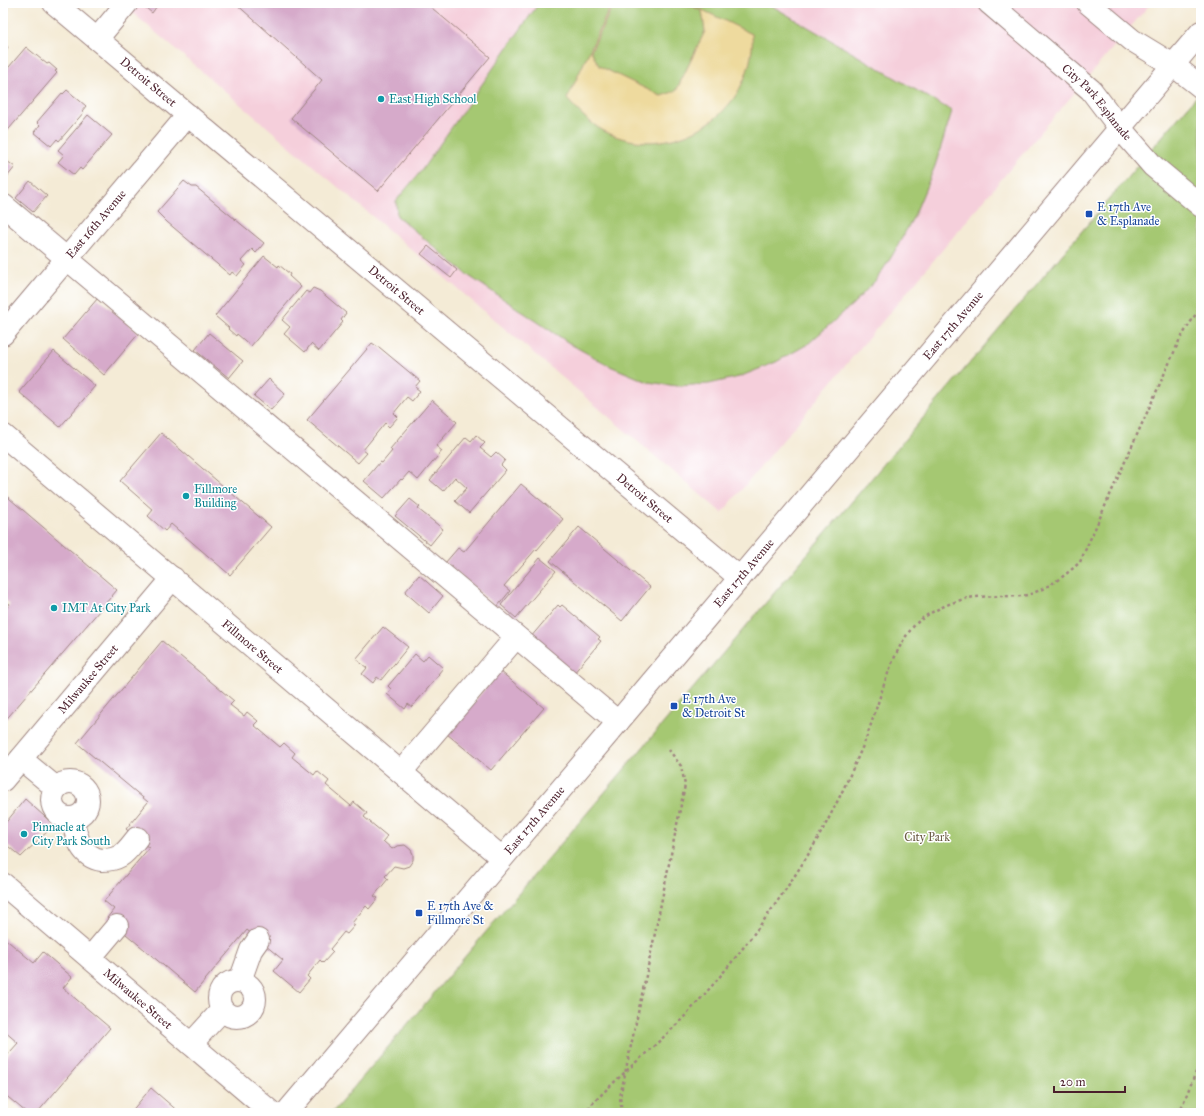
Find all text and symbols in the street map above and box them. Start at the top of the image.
street label: Detroit Street [117,54,180,110]
street label: City Park Esplanade [1059,61,1135,143]
place label: East High School [389,92,477,107]
marker: East High School [376,94,386,104]
street label: East 16th Avenue [63,187,129,261]
place label: E 17th Ave & Esplanade [1097,200,1160,228]
marker: E 17th Ave & Esplanade [1084,209,1094,219]
street label: Detroit Street [366,263,428,318]
street label: East 17th Avenue [920,288,986,363]
street label: Detroit Street [614,471,676,526]
place label: Fillmore Building [194,482,237,511]
marker: Fillmore Building [181,491,191,501]
street label: East 17th Avenue [711,536,777,610]
place label: IMT At City Park [62,601,151,615]
marker: IMT At City Park [49,603,59,613]
street label: Fillmore Street [219,617,286,677]
street label: Milwaukee Street [55,641,122,716]
place label: E 17th Ave & Detroit St [682,692,746,720]
marker: E 17th Ave & Detroit St [669,701,679,711]
street label: East 17th Avenue [501,783,568,857]
place label: Pinnacle at City Park South [32,820,111,848]
marker: Pinnacle at City Park South [19,829,29,839]
park label: City Park [904,830,950,844]
place label: E 17th Ave & Fillmore St [427,899,494,927]
marker: E 17th Ave & Fillmore St [414,908,424,918]
street label: Milwaukee Street [100,966,176,1032]
scale bar [1054,1068,1125,1094]
text: 20 m [1060,1075,1086,1089]

